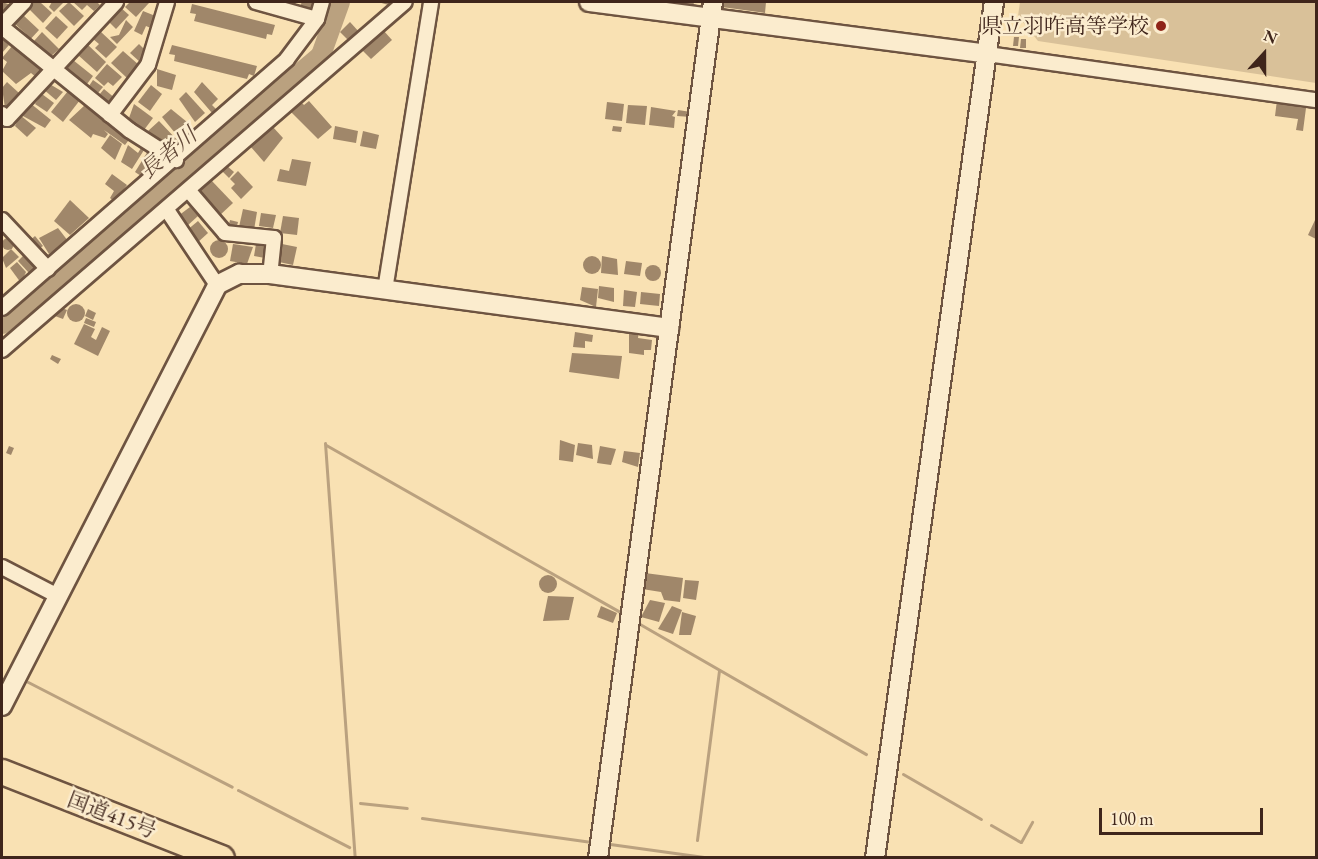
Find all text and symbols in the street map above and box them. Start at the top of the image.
place label: 県立羽咋高等学校 [981,13,1149,39]
marker: 県立羽咋高等学校 [1154,19,1168,33]
north arrow [1234,24,1294,84]
text: N [1261,25,1280,49]
water label: 長者川 [134,122,202,184]
street label: 国道415号 [64,787,160,843]
scale bar [1102,796,1266,834]
text: 100 m [1110,807,1154,830]

